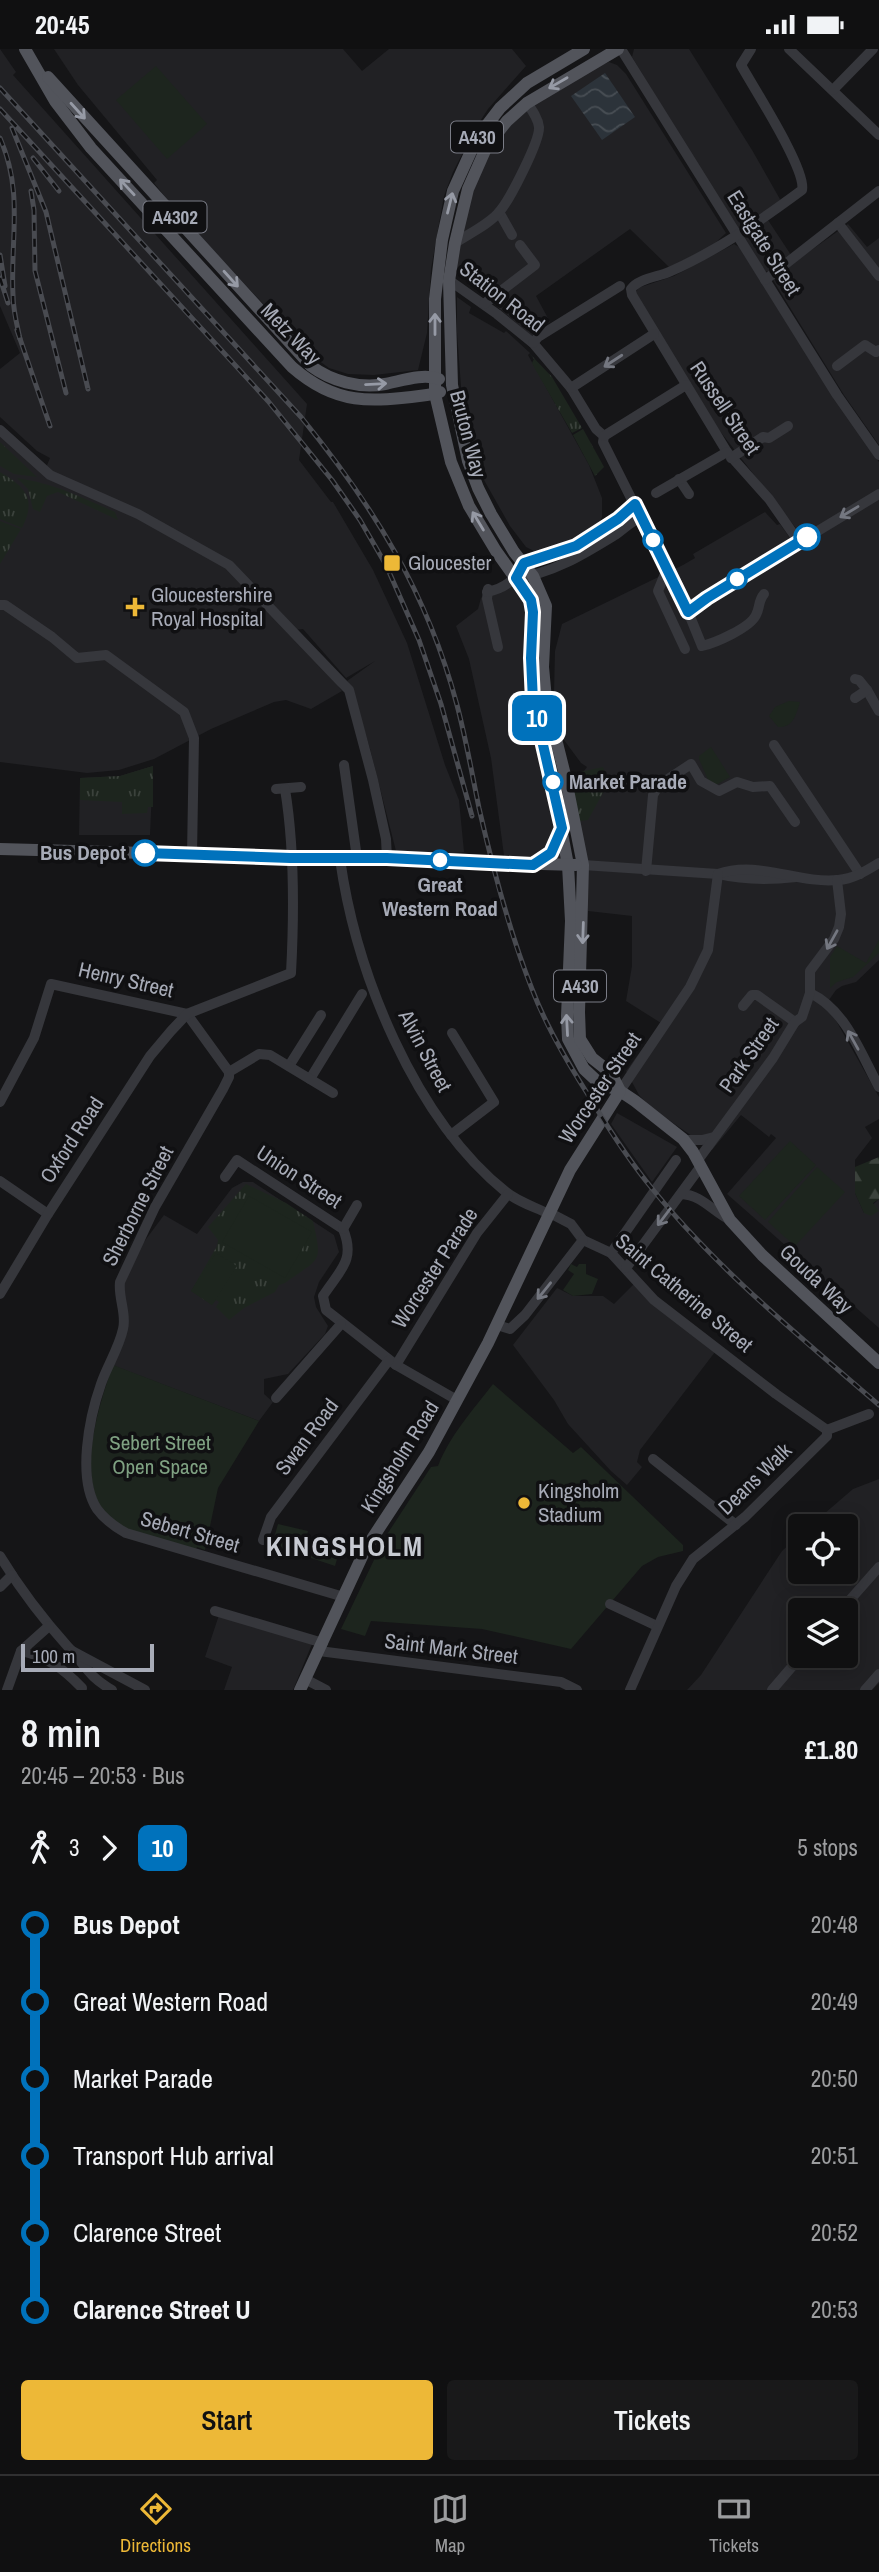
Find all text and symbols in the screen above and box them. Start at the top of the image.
text: 20:45 [35,7,90,42]
one-way arrow [549,76,569,90]
one-way arrow [70,102,87,119]
road number: A430 [451,121,503,153]
one-way arrow [119,179,136,196]
street label: Eastgate Street [721,185,808,301]
one-way arrow [444,192,457,215]
road number: A4302 [144,201,206,233]
street label: Station Road [454,254,551,339]
one-way arrow [223,270,239,288]
street label: Metz Way [255,296,328,371]
one-way arrow [428,312,442,335]
one-way arrow [603,354,623,368]
street label: Russell Street [683,355,768,460]
one-way arrow [364,377,387,390]
street label: Bruton Way [443,387,494,481]
one-way arrow [839,505,859,519]
one-way arrow [470,512,484,532]
unlabelled marker [794,524,820,550]
unlabelled marker [643,530,663,550]
place label: Gloucester [408,548,492,577]
marker: Gloucester [382,553,402,573]
unlabelled marker [727,569,747,589]
place label: Gloucestershire Royal Hospital [151,580,273,633]
marker: Gloucestershire Royal Hospital [125,597,145,617]
line badge: 10 [505,695,568,741]
text: 10 [526,702,548,734]
place label: Market Parade [569,767,687,796]
marker: Market Parade [543,772,563,792]
place label: Bus Depot [40,838,126,867]
marker: Bus Depot [132,840,158,866]
marker: Great Western Road [430,850,450,870]
place label: Great Western Road [382,870,498,923]
one-way arrow [576,921,589,944]
one-way arrow [825,929,839,949]
street label: Henry Street [76,955,177,1005]
road number: A430 [554,971,606,1002]
street label: Alvin Street [391,1004,459,1097]
street label: Park Street [712,1011,785,1098]
one-way arrow [561,1014,574,1037]
street label: Worcester Street [552,1026,648,1149]
one-way arrow [846,1031,860,1051]
street label: Oxford Road [33,1091,110,1189]
street label: Union Street [251,1138,348,1215]
street label: Sherborne Street [95,1141,180,1271]
street label: Worcester Parade [385,1202,484,1334]
one-way arrow [657,1207,671,1226]
street label: Saint Catherine Street [609,1226,759,1359]
street label: Gouda Way [773,1237,860,1320]
one-way arrow [537,1282,552,1300]
street label: Swan Road [268,1392,345,1481]
street label: Kingsholm Road [354,1395,446,1518]
park label: Sebert Street Open Space [109,1428,211,1481]
street label: Deans Walk [711,1436,798,1521]
place label: Kingsholm Stadium [538,1476,619,1529]
marker: Kingsholm Stadium [516,1495,532,1511]
street label: Sebert Street [137,1504,243,1559]
map controls [788,1514,858,1668]
button: locate [788,1514,858,1584]
district label: KINGSHOLM [266,1527,424,1565]
button: layers [788,1598,858,1668]
street label: Saint Mark Street [383,1626,520,1671]
scale bar [21,1641,154,1673]
text: 100 m [32,1643,75,1669]
text: 8 min [21,1708,101,1759]
text: £1.80 [805,1732,858,1767]
text: 20:45 – 20:53 · Bus [21,1760,185,1791]
icon: walk [21,1829,59,1867]
icon: forward [90,1829,128,1867]
text: 3 [69,1832,80,1863]
text: 10 [152,1832,173,1864]
text: 5 stops [797,1832,858,1863]
text: Bus Depot [73,1907,180,1942]
text: 20:48 [811,1909,858,1940]
text: Great Western Road [73,1984,268,2019]
text: 20:49 [811,1986,858,2017]
text: Market Parade [73,2061,213,2096]
text: 20:50 [811,2063,858,2094]
text: Transport Hub arrival [73,2138,274,2173]
text: 20:51 [811,2140,858,2171]
text: Clarence Street [73,2215,221,2250]
text: 20:52 [811,2217,858,2248]
text: Clarence Street U [73,2292,251,2327]
text: 20:53 [811,2294,858,2325]
button: Start [21,2380,433,2460]
button: Tickets [447,2380,858,2460]
tab: Directions [120,2490,191,2558]
tab: Map [431,2490,469,2558]
tab: Tickets [709,2490,759,2558]

